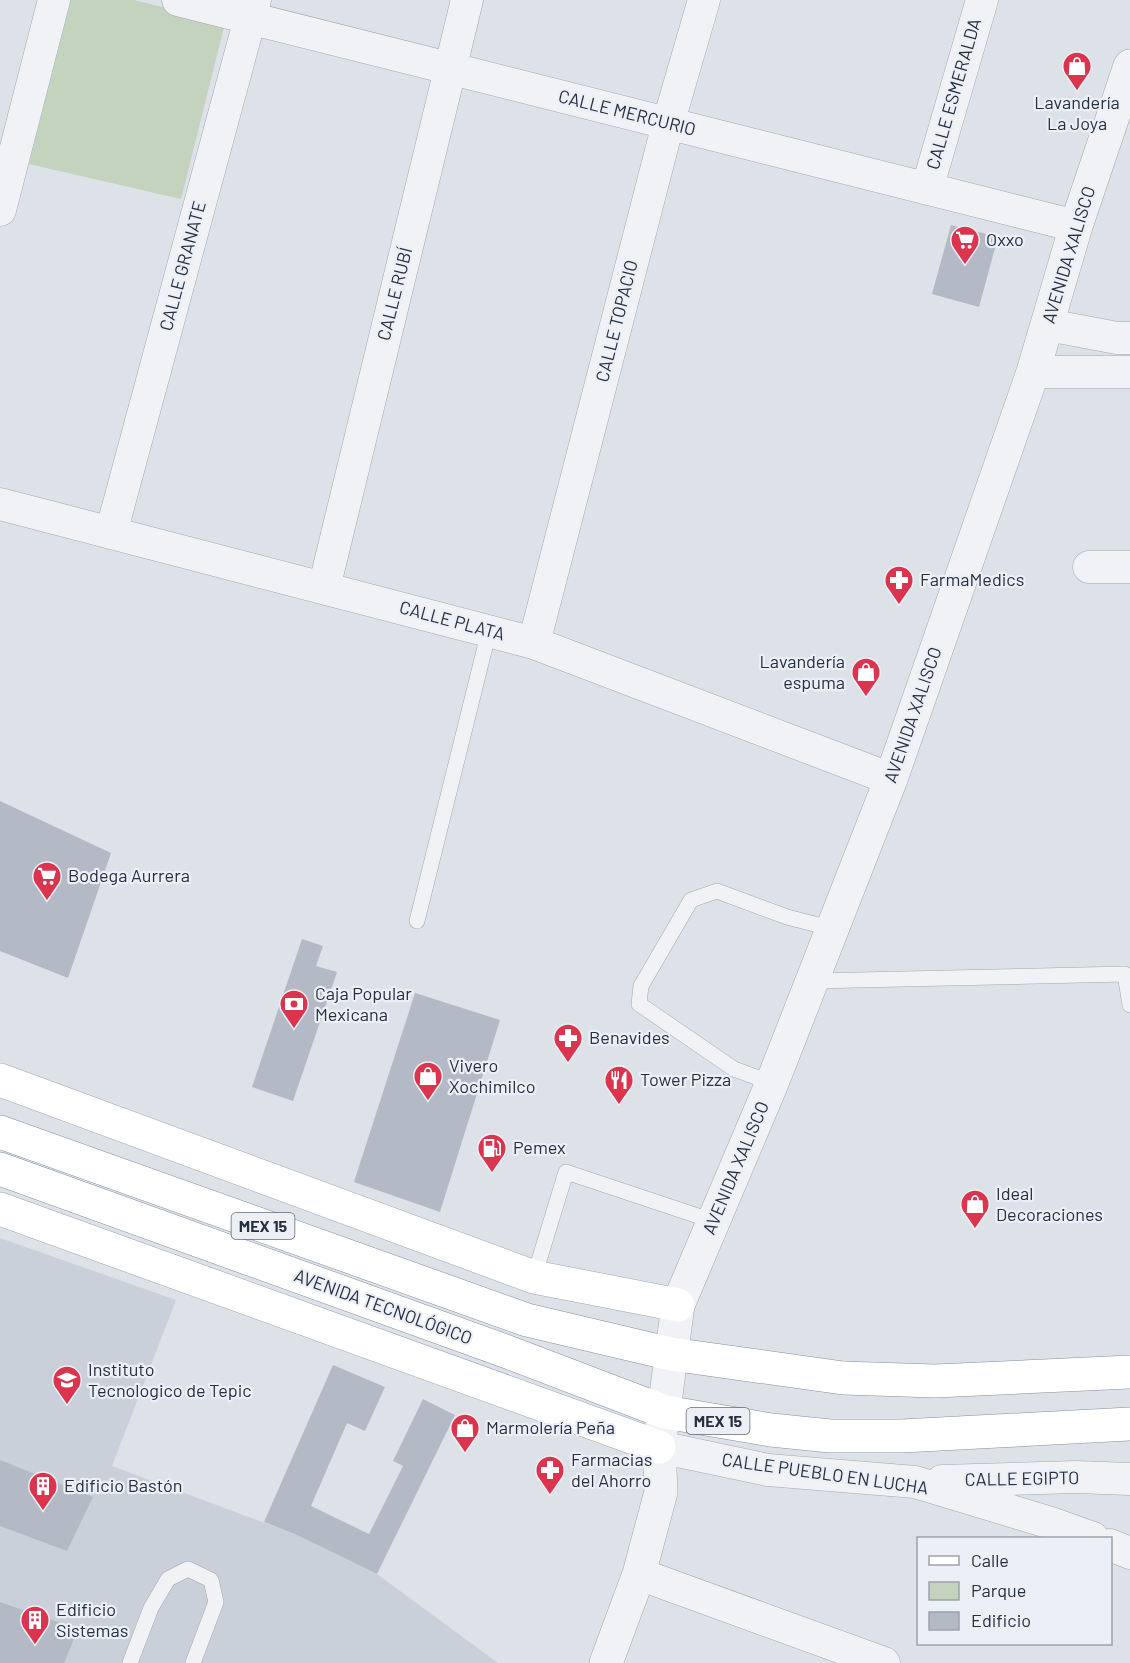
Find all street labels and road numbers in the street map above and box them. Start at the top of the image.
street label: CALLE ESMERALDA [921,15,985,172]
street label: CALLE MERCURIO [556,84,698,140]
street label: AVENIDA XALISCO [1037,183,1099,326]
street label: CALLE GRANATE [154,198,210,333]
street label: CALLE RUBÍ [372,245,416,343]
street label: CALLE TOPACIO [590,257,642,384]
street label: CALLE PLATA [397,595,507,645]
street label: AVENIDA XALISCO [878,644,946,786]
street label: AVENIDA XALISCO [697,1098,773,1237]
road number: MEX 15 [232,1213,294,1239]
street label: AVENIDA TECNOLÓGICO [291,1264,475,1349]
road number: MEX 15 [686,1408,750,1434]
street label: CALLE PUEBLO EN LUCHA [720,1448,930,1498]
street label: CALLE EGIPTO [965,1466,1079,1490]

